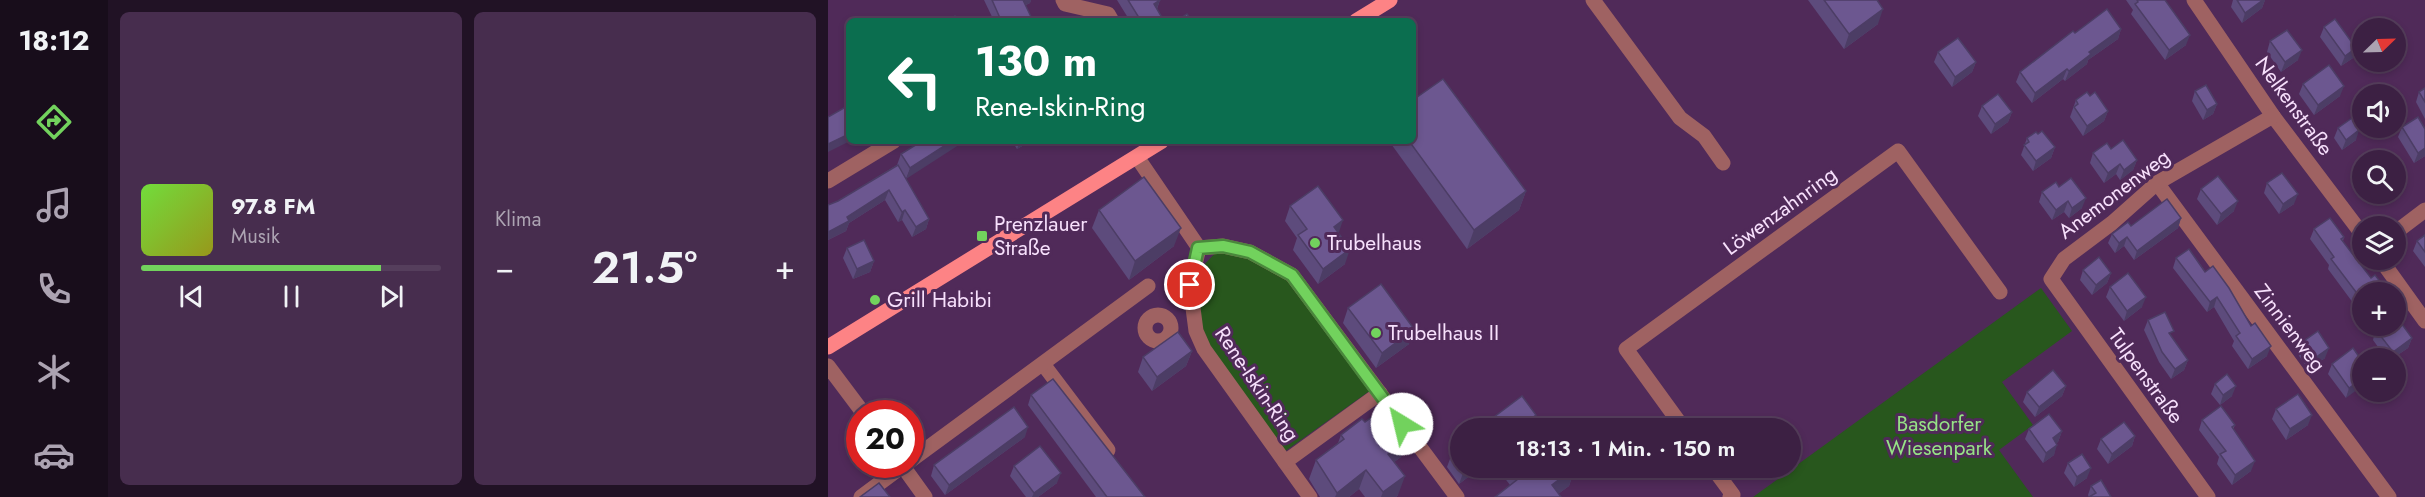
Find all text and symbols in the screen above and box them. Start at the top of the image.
north arrow [2352,18,2406,72]
map controls [2352,18,2406,402]
text: 18:12 [19,21,89,60]
text: 130 m [975,31,1097,92]
icon: left [876,42,954,120]
street label: Nelkenstraße [2248,50,2340,162]
button: sound [2352,84,2406,138]
text: Rene-Iskin-Ring [975,87,1146,126]
icon: directions [33,101,75,143]
street label: Anemonenweg [2052,142,2176,246]
button: search [2352,150,2406,204]
street label: Löwenzahnring [1717,160,1843,262]
icon: music [33,184,75,226]
text: 97.8 FM [231,190,315,222]
text: Klima [495,205,541,234]
place label: Prenzlauer Straße [994,209,1088,263]
button: layers [2352,216,2406,270]
text: Musik [231,222,280,251]
place label: Trubelhaus [1327,228,1422,258]
marker: Prenzlauer Straße [975,229,989,243]
text: 21.5° [592,235,697,300]
marker: Trubelhaus [1308,236,1322,250]
text: − [495,244,514,291]
text: + [775,244,795,291]
pin [1164,259,1215,310]
icon: phone [33,268,75,310]
icon: arrive [1173,268,1206,301]
street label: Zinnienweg [2247,278,2333,378]
icon: previous [175,280,208,313]
icon: pause [275,280,308,313]
icon: next [375,280,408,313]
button: + [2352,282,2406,336]
place label: Grill Habibi [887,285,992,315]
marker: Grill Habibi [868,293,882,307]
place label: Trubelhaus II [1388,318,1499,348]
street label: Rene-Iskin-Ring [1207,321,1307,447]
street label: Tulpenstraße [2101,322,2191,430]
marker: Trubelhaus II [1369,326,1383,340]
button: − [2352,348,2406,402]
icon: climate [33,351,75,393]
position arrow [1370,392,1434,456]
speed limit sign: 20 [846,400,924,478]
park label: Basdorfer Wiesenpark [1886,409,1993,463]
text: 18:13 · 1 Min. · 150 m [1516,432,1735,464]
icon: car [33,434,75,476]

